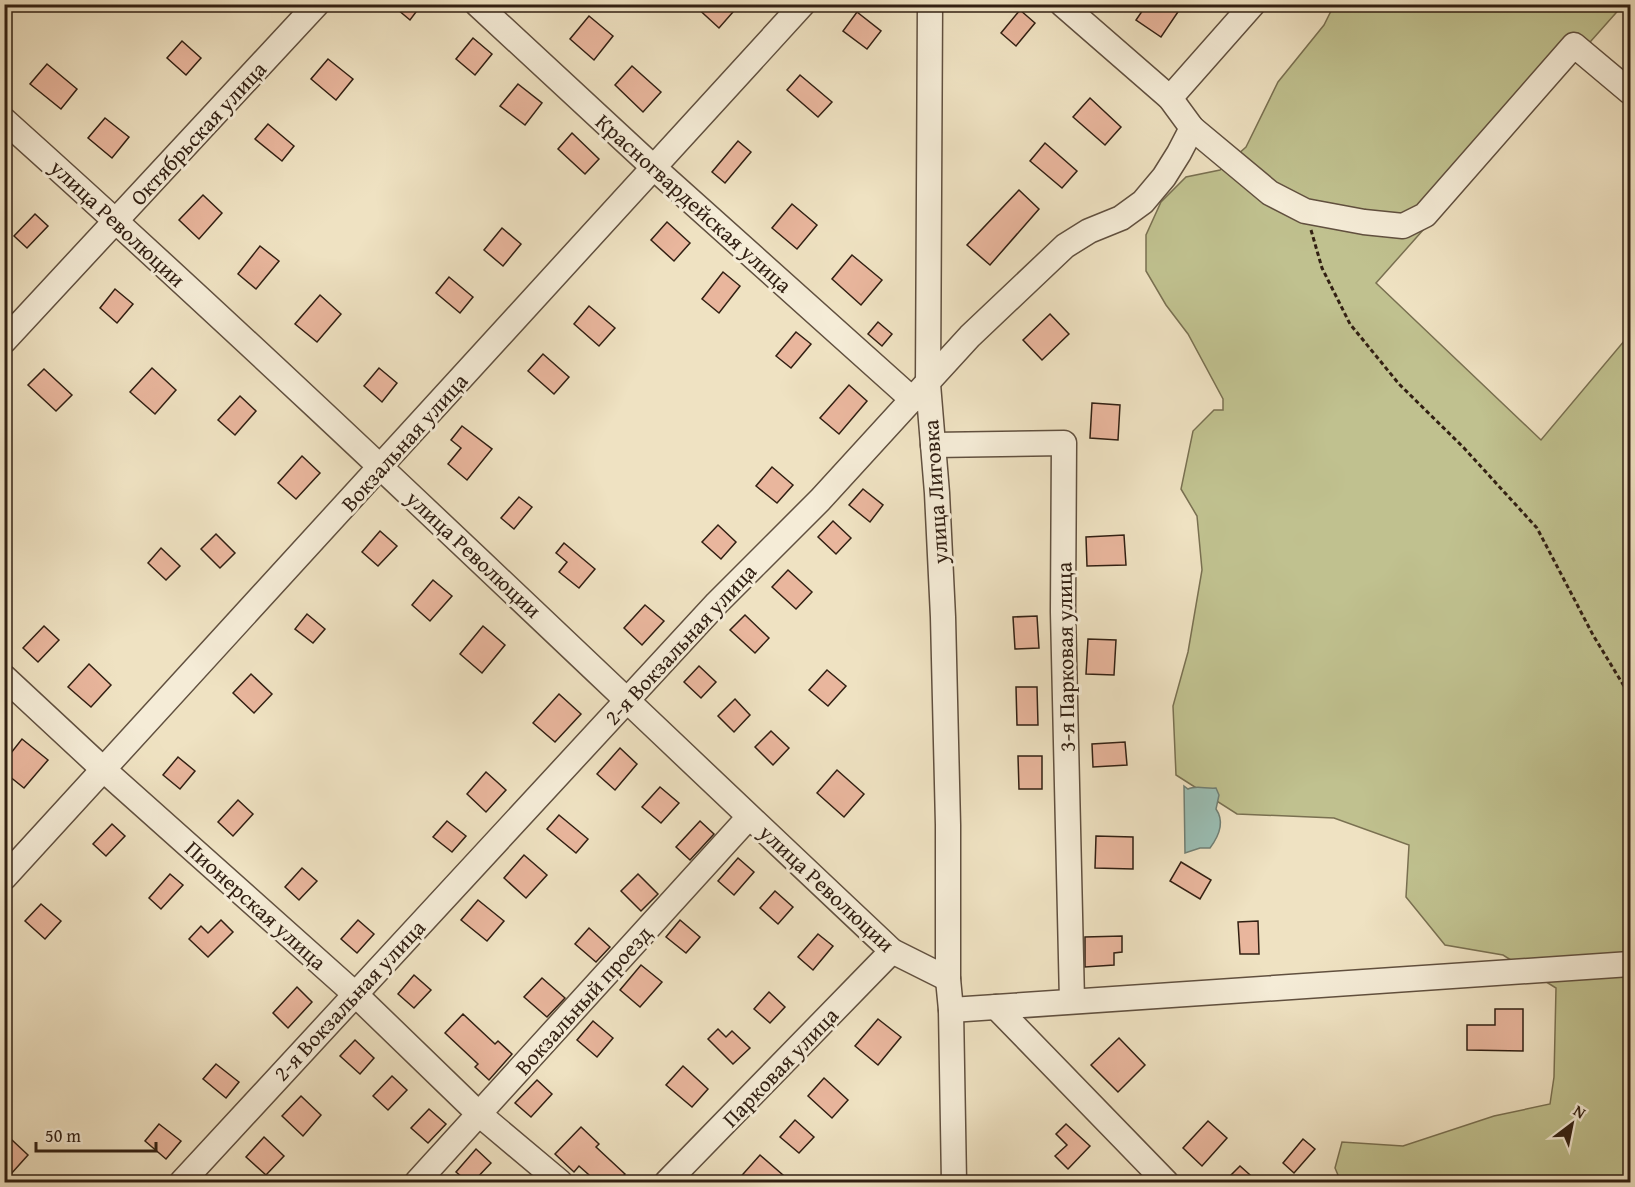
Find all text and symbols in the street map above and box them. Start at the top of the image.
street label: Октябрьская улица [122,53,274,212]
street label: Красногвардейская улица [589,106,800,300]
street label: улица Революции [42,151,193,294]
street label: Вокзальная улица [333,365,475,518]
street label: улица Лиговка [914,418,956,566]
street label: улица Революции [398,482,549,625]
street label: 2-я Вокзальная улица [597,556,764,732]
street label: 3-я Парковая улица [1047,561,1083,752]
street label: улица Революции [751,816,902,959]
street label: Пионерская улица [178,833,334,978]
street label: 2-я Вокзальная улица [266,912,433,1088]
street label: Вокзальный проезд [507,918,659,1082]
street label: Парковая улица [714,999,846,1134]
north arrow [1542,1094,1602,1154]
text: N [1569,1098,1591,1124]
scale bar [36,1115,156,1153]
text: 50 m [45,1122,81,1149]

